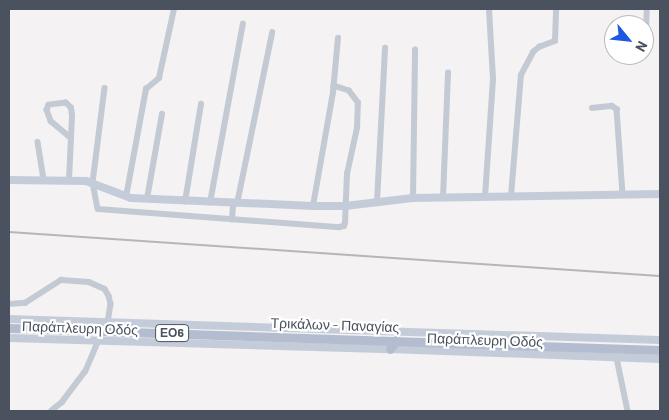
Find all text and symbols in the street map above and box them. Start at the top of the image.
north arrow [604,15,654,65]
text: N [632,39,651,55]
street label: Τρικάλων - Παναγίας [270,314,400,336]
street label: Παράπλευρη Οδός [22,318,138,338]
road number: ΕΟ6 [154,323,190,342]
street label: Παράπλευρη Οδός [427,330,543,350]

